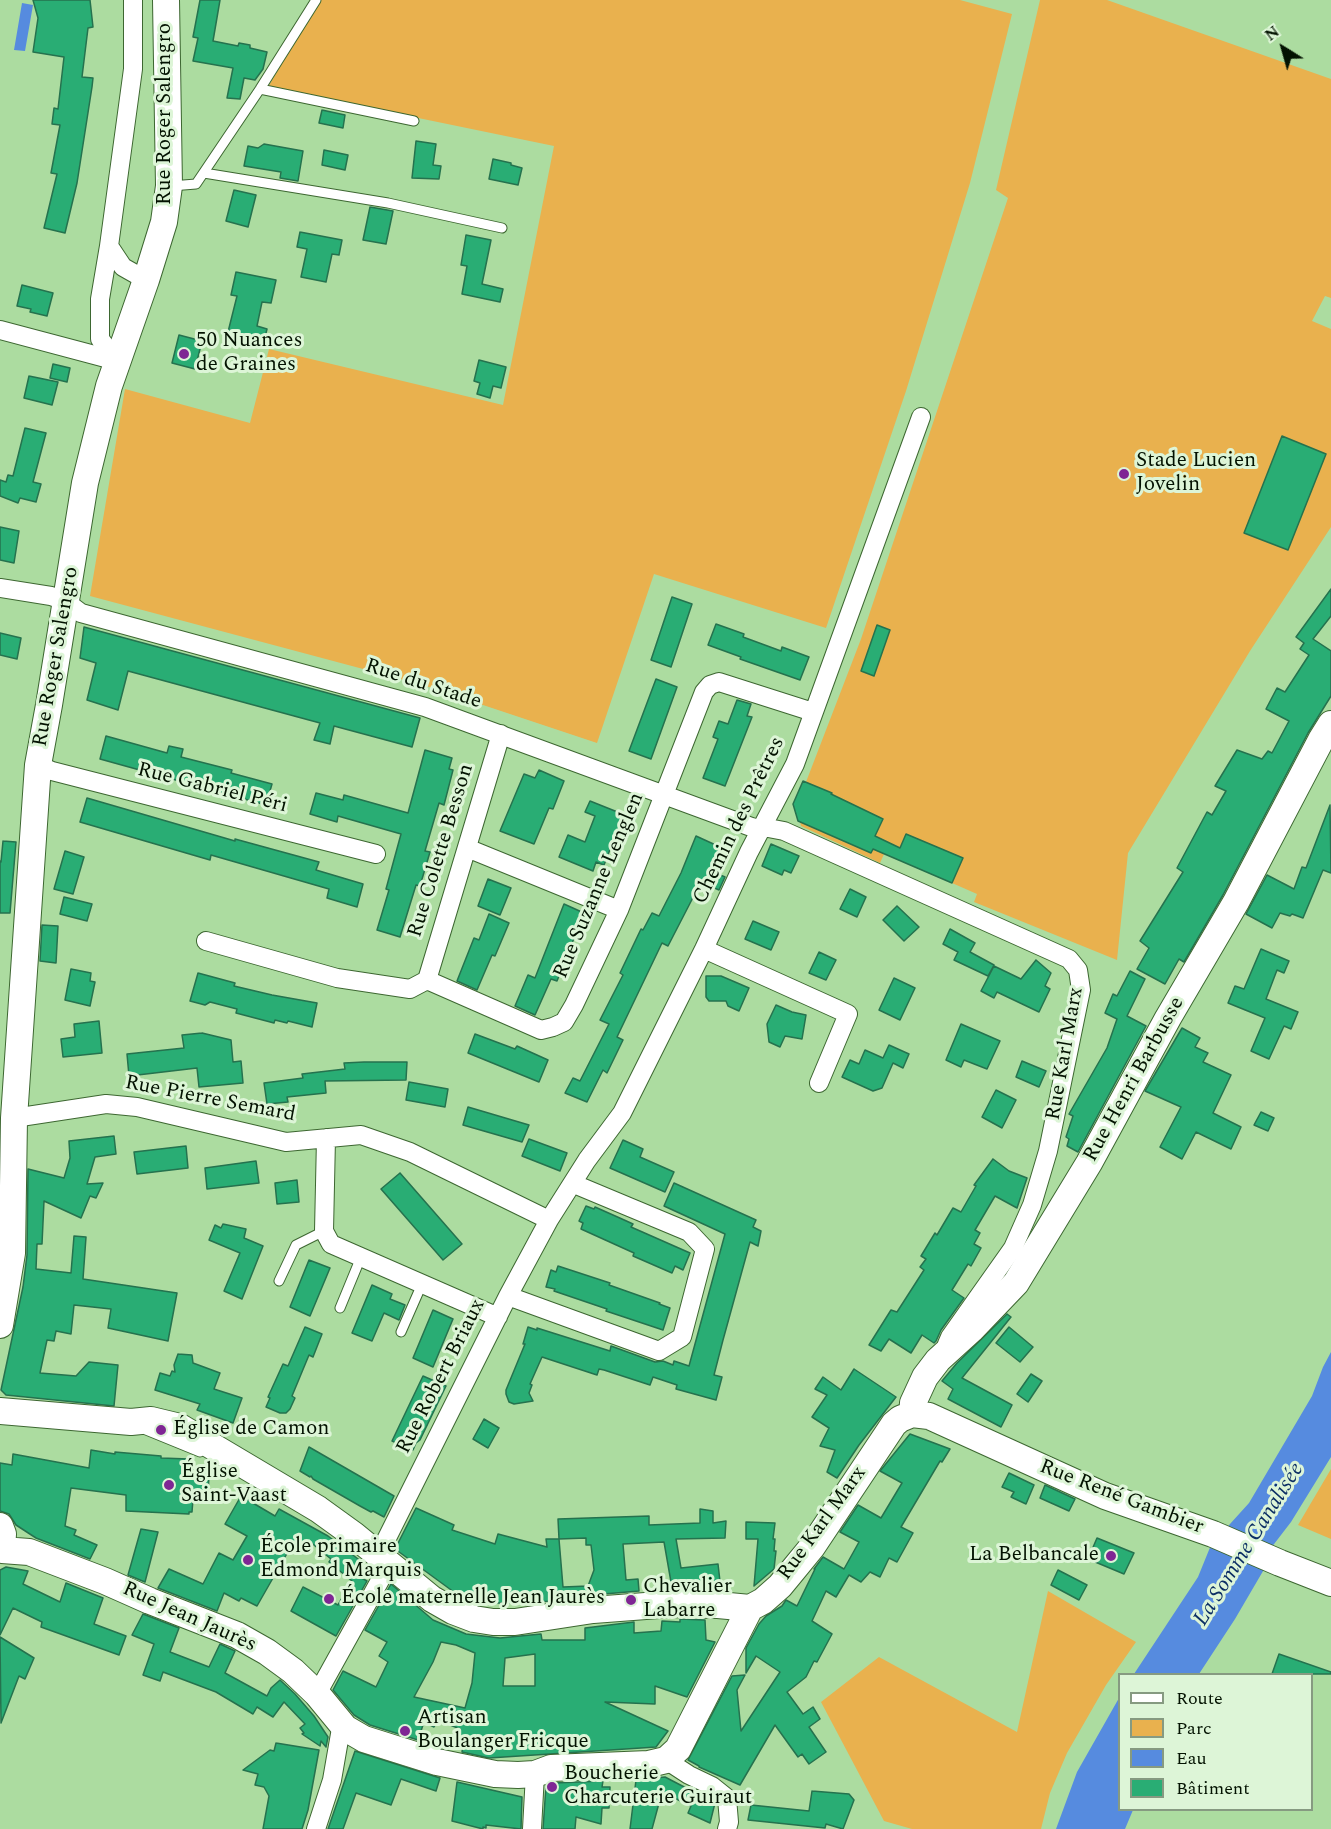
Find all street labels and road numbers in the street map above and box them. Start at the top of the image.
street label: Rue Roger Salengro [153,23,179,205]
street label: Rue Roger Salengro [29,565,85,749]
street label: Rue du Stade [362,654,484,716]
street label: Chemin des Prêtres [689,733,791,909]
street label: Rue Gabriel Péri [134,758,290,820]
street label: Rue Colette Besson [404,761,480,941]
street label: Rue Suzanne Lenglen [549,789,651,983]
street label: Rue Karl Marx [1042,985,1090,1123]
street label: Rue Henri Barbusse [1079,993,1191,1167]
street label: Rue Pierre Semard [123,1071,297,1129]
street label: Rue Robert Briaux [392,1295,492,1459]
street label: Rue René Gambier [1035,1455,1207,1541]
street label: Rue Karl Marx [773,1462,873,1586]
street label: Rue Jean Jaurès [118,1577,260,1659]

